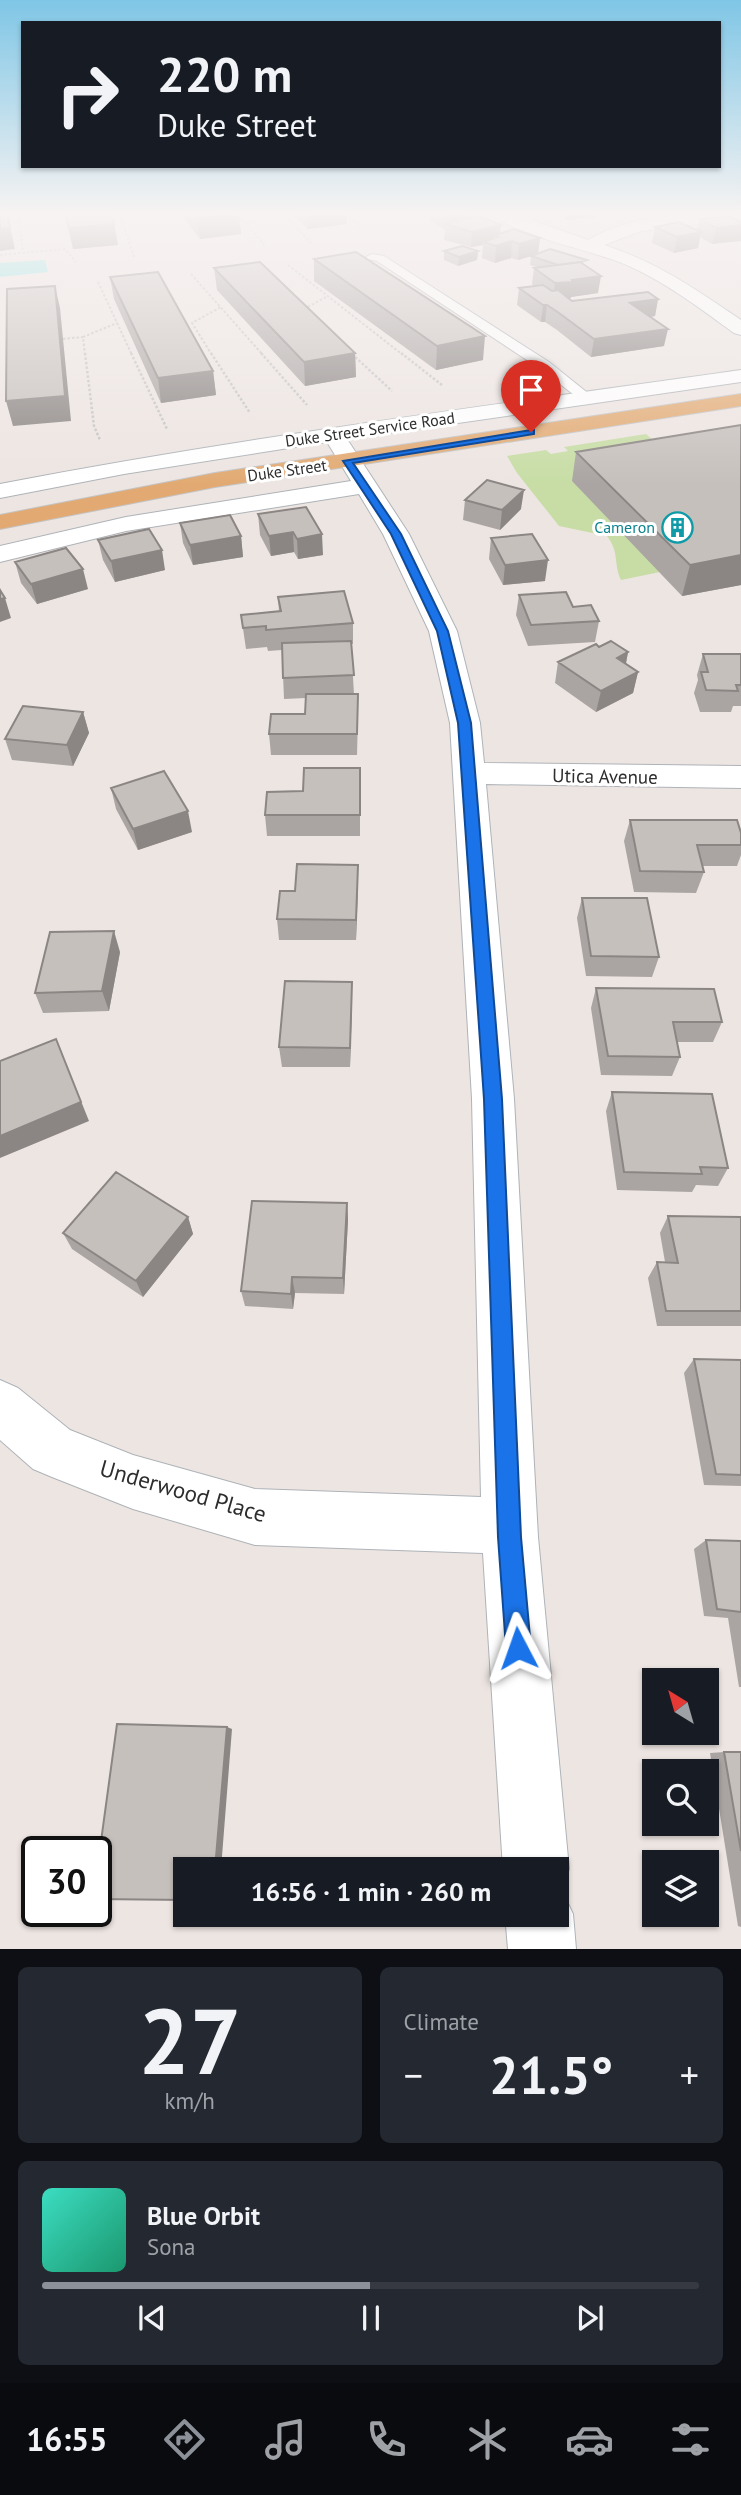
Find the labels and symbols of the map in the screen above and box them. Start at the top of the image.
pin [501,360,561,432]
street label: Duke Street Service Road [284,407,456,451]
street label: Duke Street [246,454,328,485]
building icon: Cameron [661,510,695,544]
place label: Cameron [594,517,655,537]
street label: Utica Avenue [552,763,658,789]
street label: Underwood Place [97,1453,270,1528]
position arrow [481,1611,555,1685]
north arrow [642,1668,719,1745]
speed limit sign: 30 [21,1836,112,1927]

